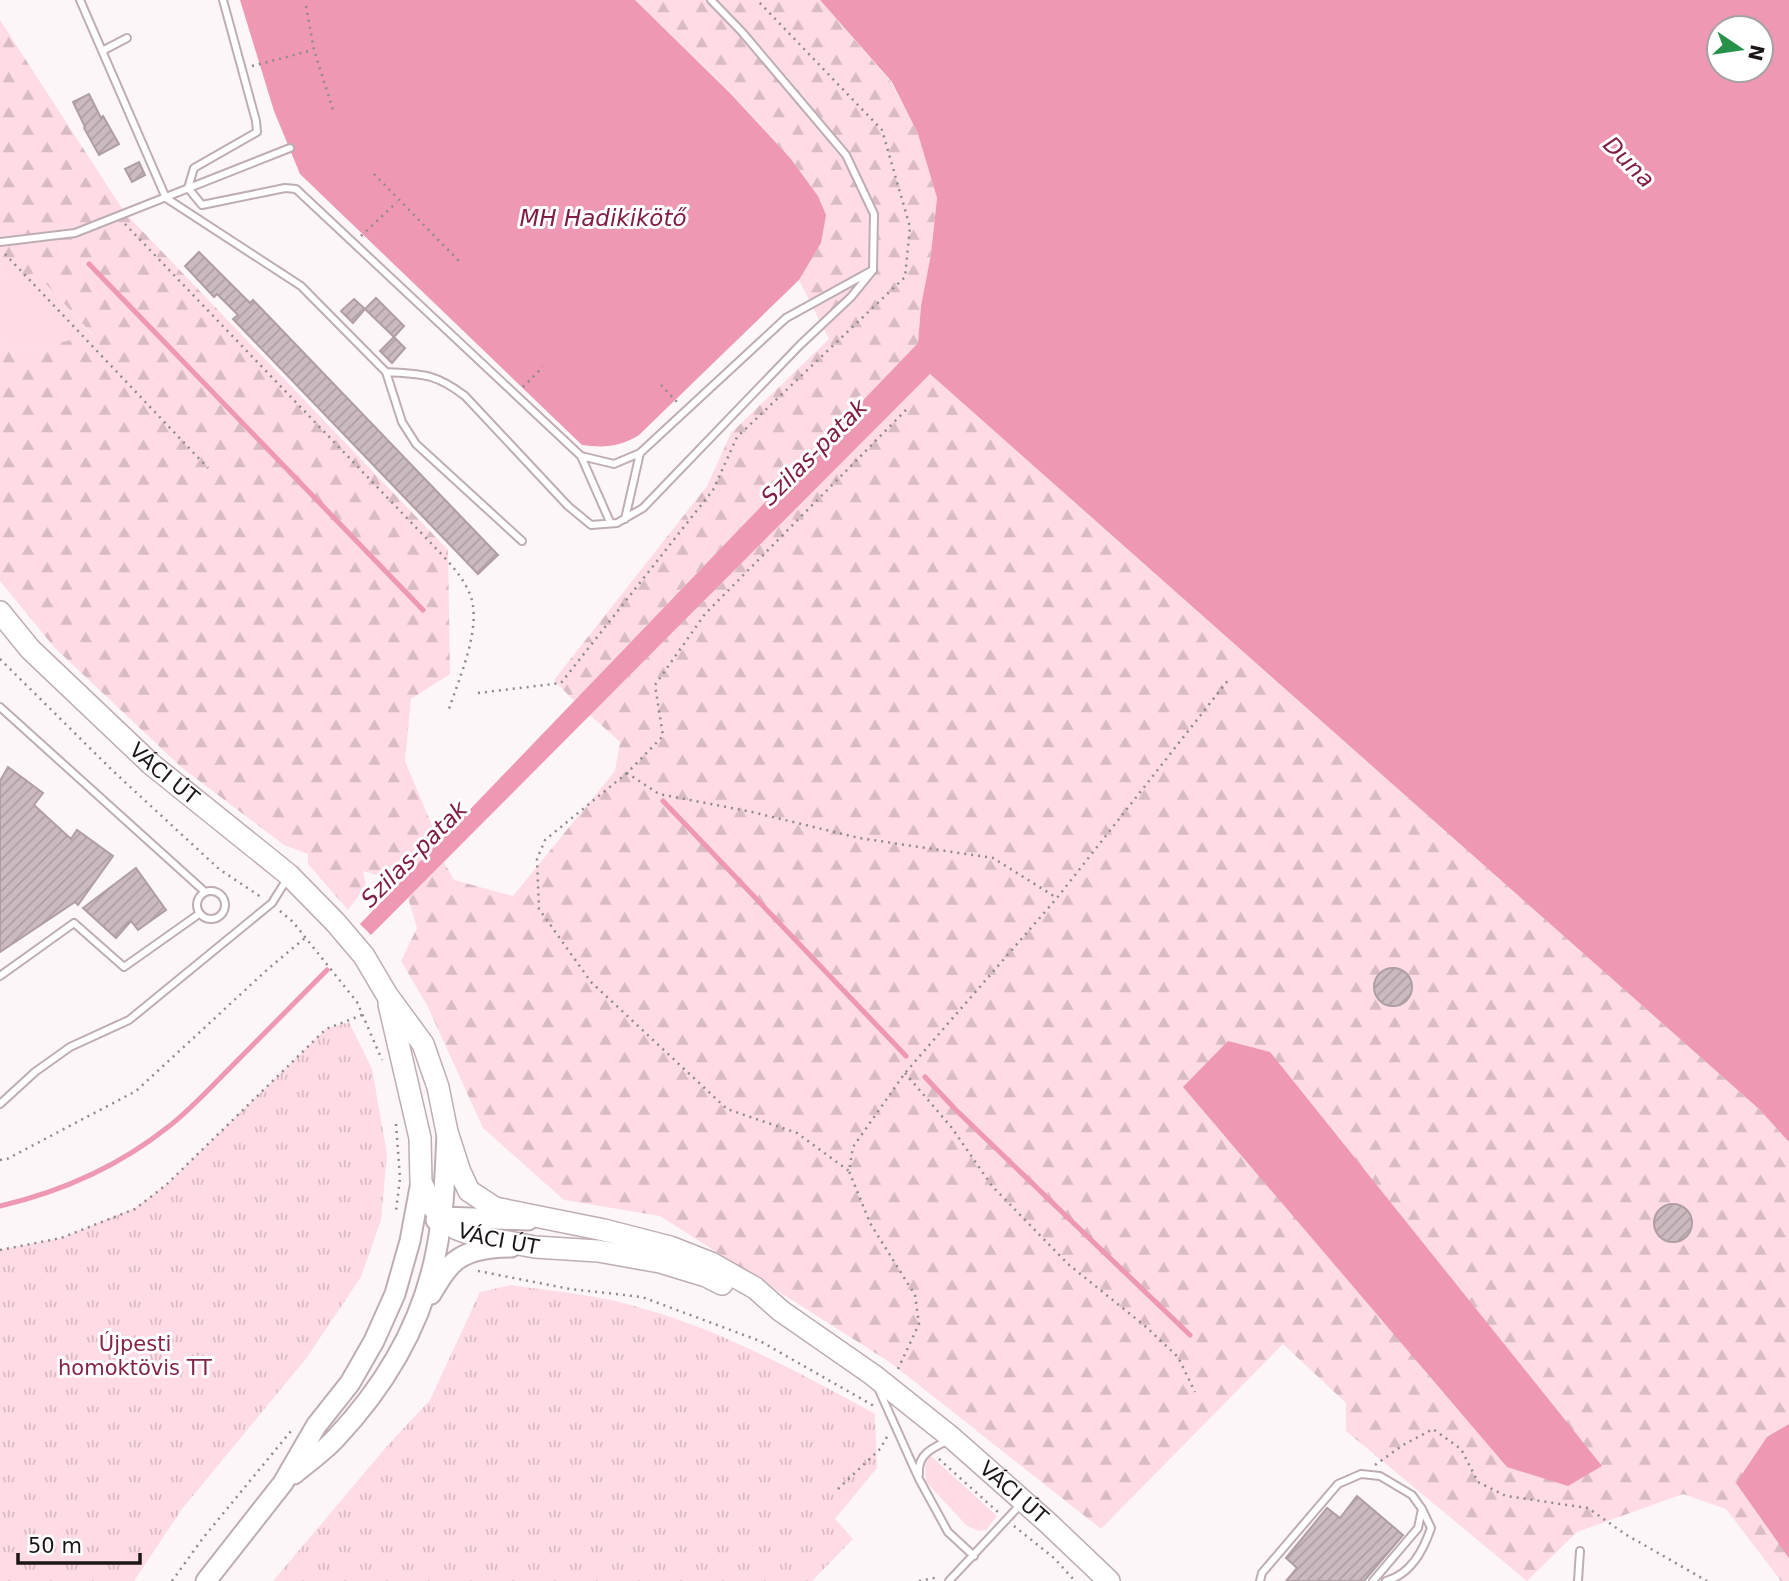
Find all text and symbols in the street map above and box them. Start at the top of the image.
north arrow [1705,14,1775,84]
text: N [1744,43,1769,63]
water label: Duna [1598,131,1660,193]
water label: MH Hadikikötő [519,205,687,231]
water label: Szilas-patak [756,392,874,510]
street label: VÁCI ÚT [125,738,204,810]
water label: Szilas-patak [356,794,474,912]
street label: VÁCI ÚT [454,1218,541,1260]
park label: Újpesti homoktövis TT [58,1331,212,1380]
street label: VÁCI ÚT [975,1456,1053,1529]
scale bar [18,1522,140,1566]
text: 50 m [28,1534,82,1558]

